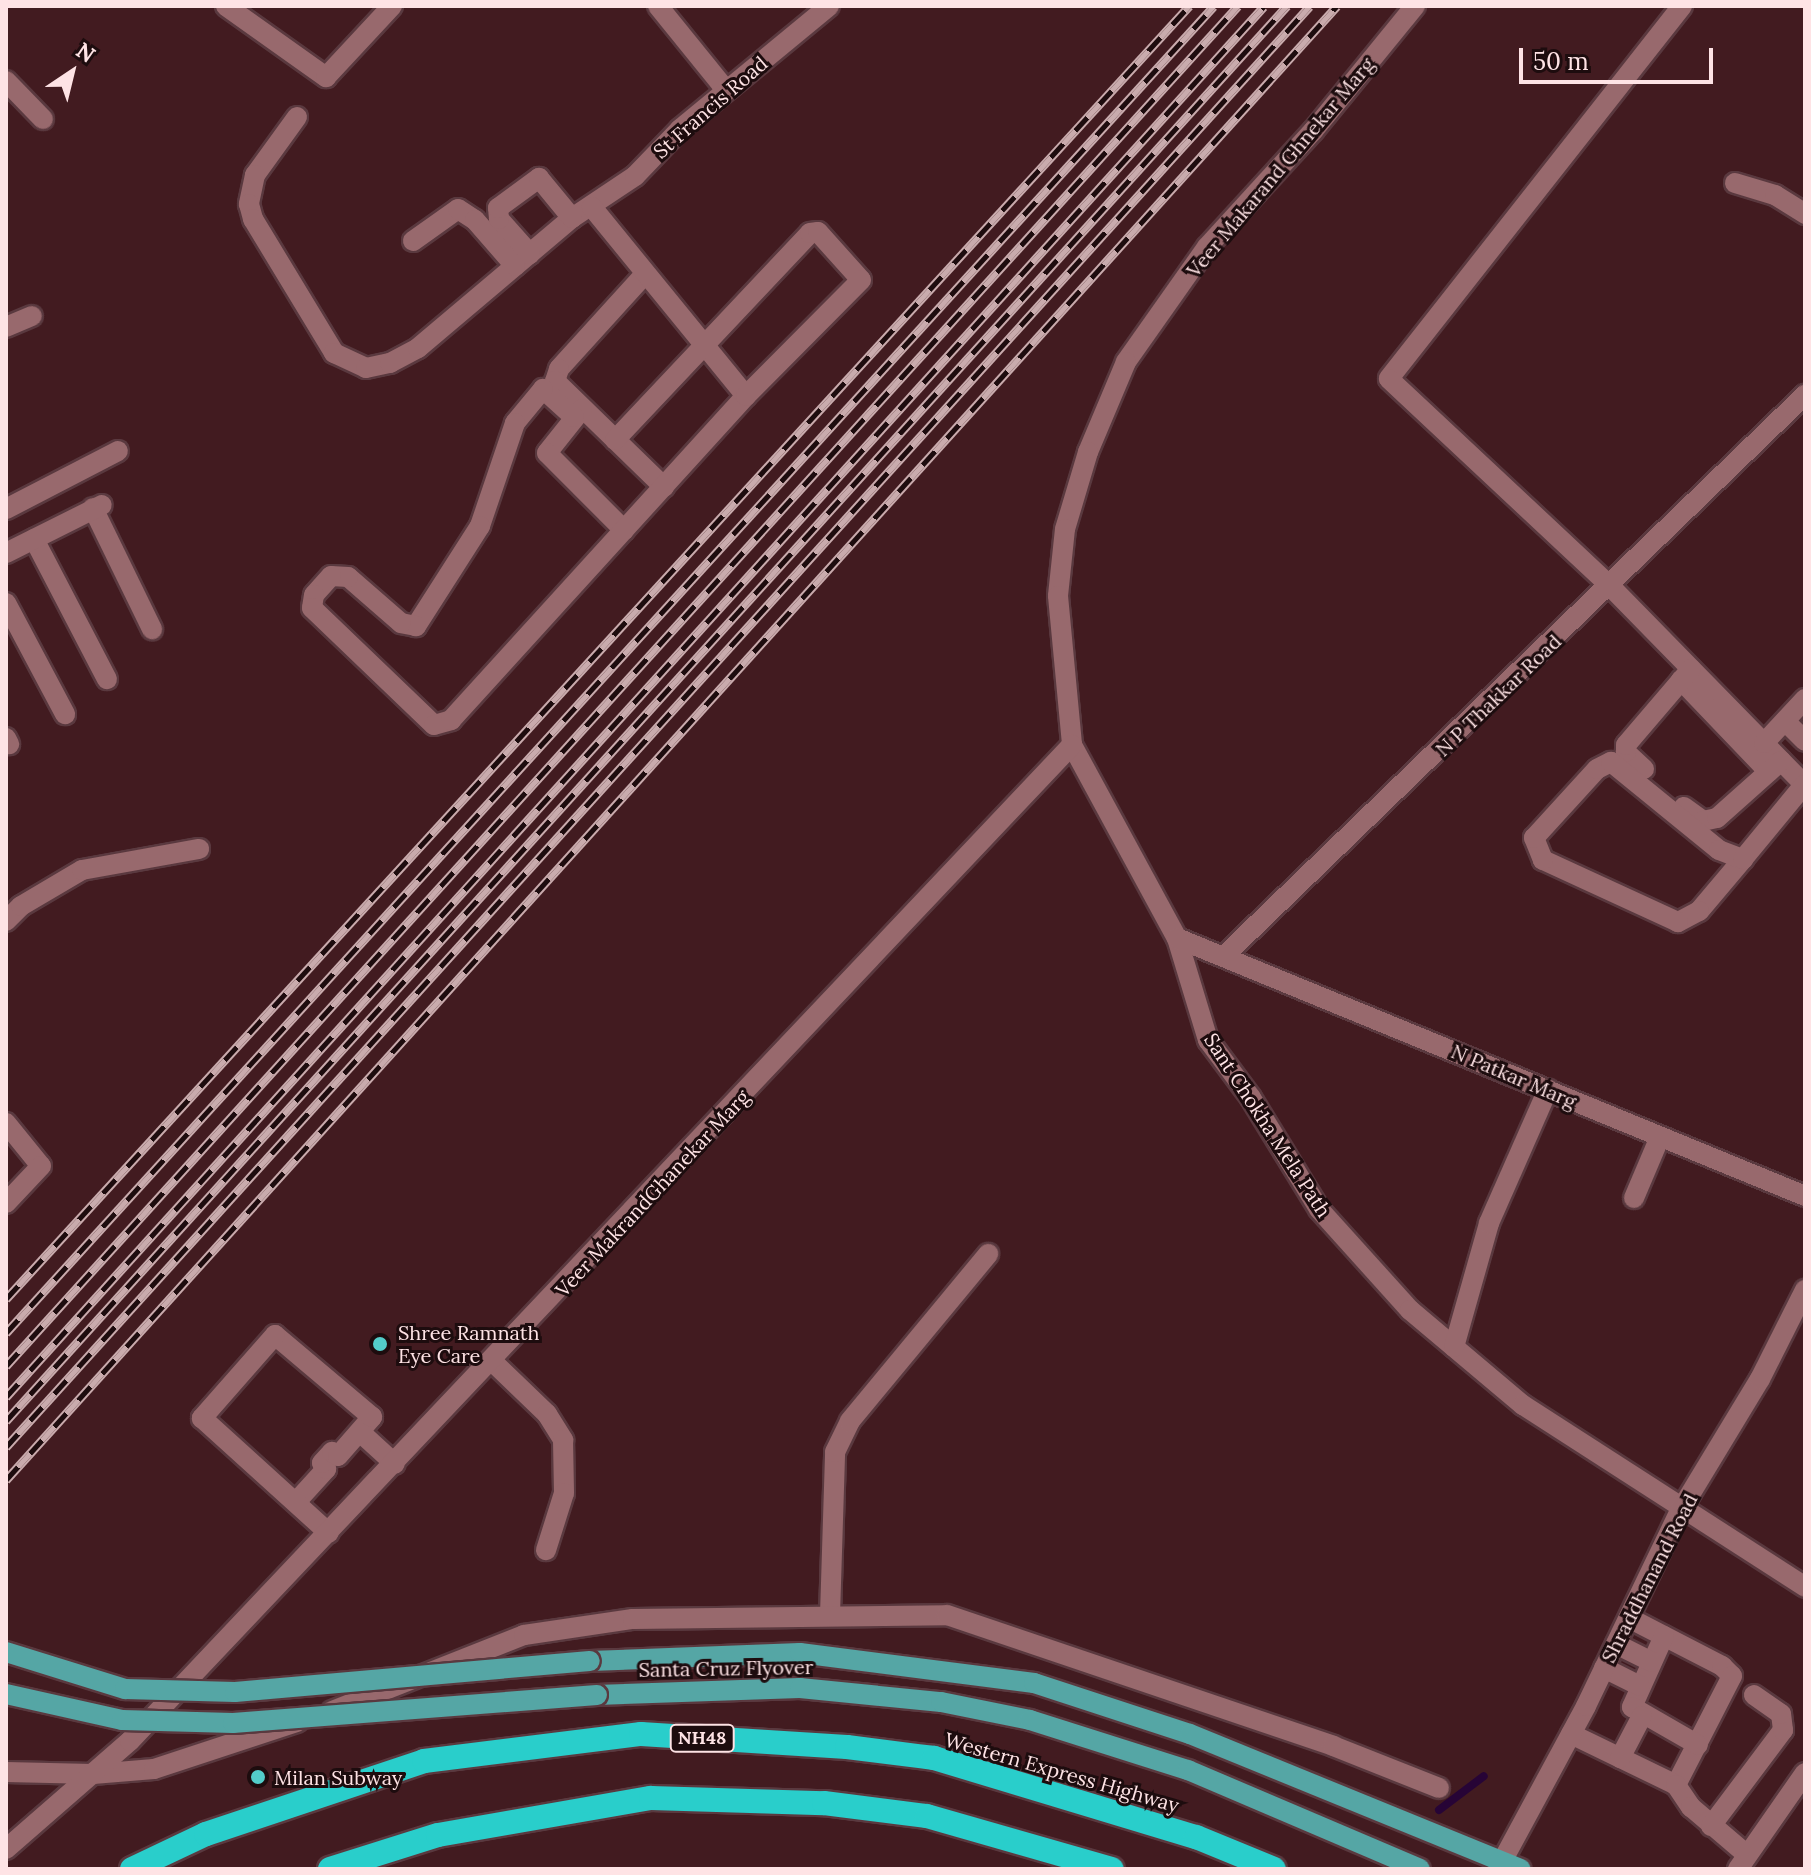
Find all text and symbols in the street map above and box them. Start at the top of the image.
north arrow [32,32,112,112]
scale bar [1523,32,1717,82]
text: N [71,36,101,69]
text: 50 m [1533,46,1589,77]
street label: St Francis Road [648,51,772,163]
street label: Veer Makarand Ghnekar Marg [1181,52,1379,282]
street label: N P Thakkar Road [1430,629,1566,761]
street label: Sant Chokha Mela Path [1200,1029,1336,1221]
street label: N Patkar Marg [1448,1039,1580,1113]
street label: Veer MakrandGhanekar Marg [550,1085,754,1301]
place label: Shree Ramnath Eye Care [398,1320,539,1367]
marker: Shree Ramnath Eye Care [369,1333,391,1355]
street label: Shraddhanand Road [1596,1489,1702,1667]
street label: Santa Cruz Flyover [638,1654,814,1682]
road number: NH48 [668,1724,736,1752]
street label: Western Express Highway [942,1727,1182,1817]
place label: Milan Subway [274,1765,402,1789]
marker: Milan Subway [249,1768,267,1786]

